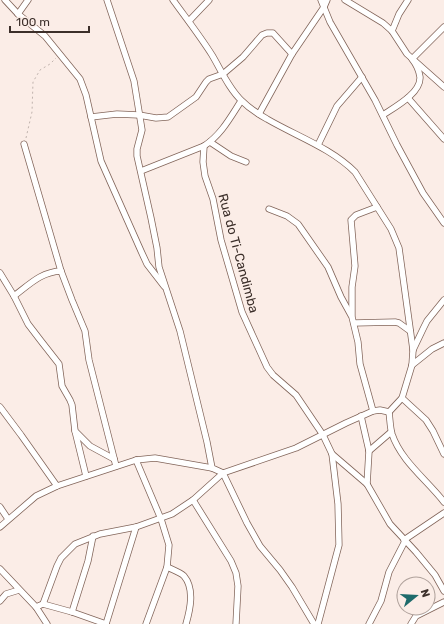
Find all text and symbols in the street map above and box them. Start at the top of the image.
scale bar [10,8,89,34]
text: 100 m [16,15,50,29]
street label: Rua do Ti-Candimba [215,192,262,314]
north arrow [396,576,436,616]
text: N [418,587,432,599]

